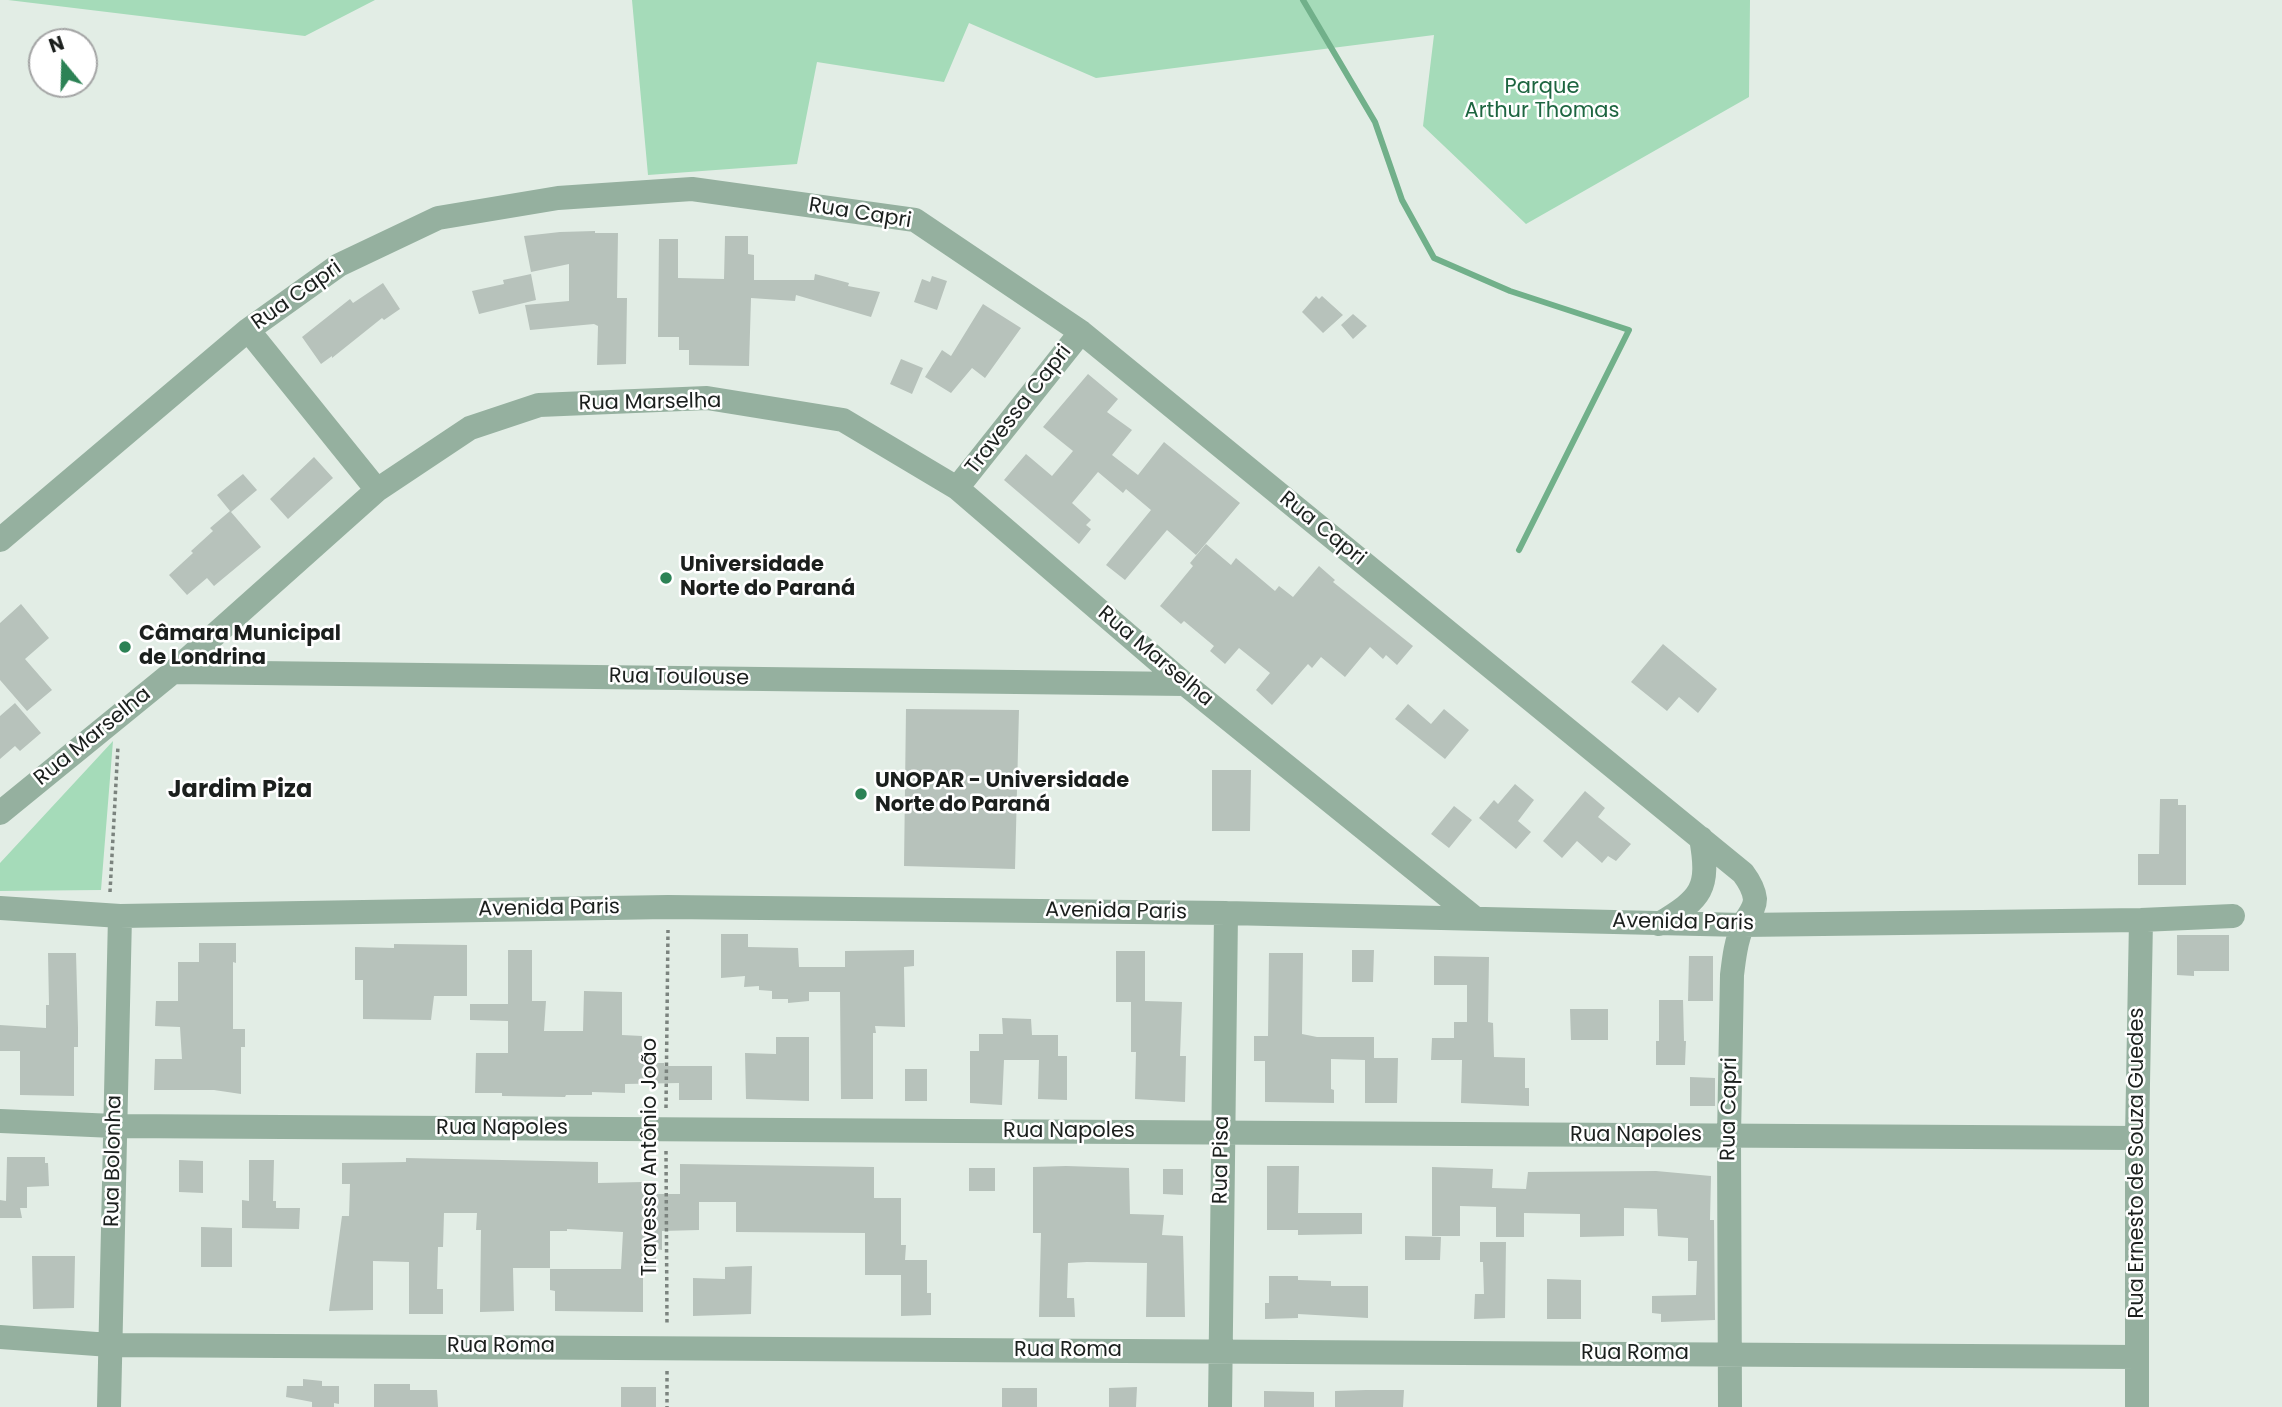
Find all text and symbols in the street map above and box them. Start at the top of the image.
north arrow [28,28,98,98]
text: N [45,29,68,60]
park label: Parque Arthur Thomas [1465,75,1619,125]
street label: Rua Capri [807,193,913,235]
street label: Rua Capri [247,256,347,336]
street label: Travessa Capri [961,340,1077,480]
street label: Rua Marselha [578,389,722,417]
street label: Rua Capri [1274,487,1370,571]
place label: Universidade Norte do Paraná [680,553,855,603]
marker: Universidade Norte do Paraná [658,570,674,586]
street label: Rua Marselha [1092,601,1218,713]
place label: Câmara Municipal de Londrina [139,622,341,672]
marker: Câmara Municipal de Londrina [117,639,133,655]
street label: Rua Toulouse [609,664,749,692]
street label: Rua Marselha [30,682,156,792]
place label: UNOPAR - Universidade Norte do Paraná [875,769,1129,819]
district label: Jardim Piza [168,777,312,805]
marker: UNOPAR - Universidade Norte do Paraná [853,786,869,802]
street label: Avenida Paris [478,895,620,923]
street label: Avenida Paris [1045,898,1187,926]
street label: Avenida Paris [1612,909,1754,937]
street label: Rua Ernesto de Souza Guedes [2125,1007,2151,1319]
street label: Travessa Antônio João [638,1038,664,1276]
street label: Rua Capri [1716,1057,1744,1161]
street label: Rua Bolonha [100,1095,128,1227]
street label: Rua Napoles [436,1116,568,1142]
street label: Rua Pisa [1209,1116,1235,1204]
street label: Rua Napoles [1003,1119,1135,1145]
street label: Rua Napoles [1570,1123,1702,1149]
street label: Rua Roma [447,1334,555,1360]
street label: Rua Roma [1014,1338,1122,1364]
street label: Rua Roma [1581,1341,1689,1367]

